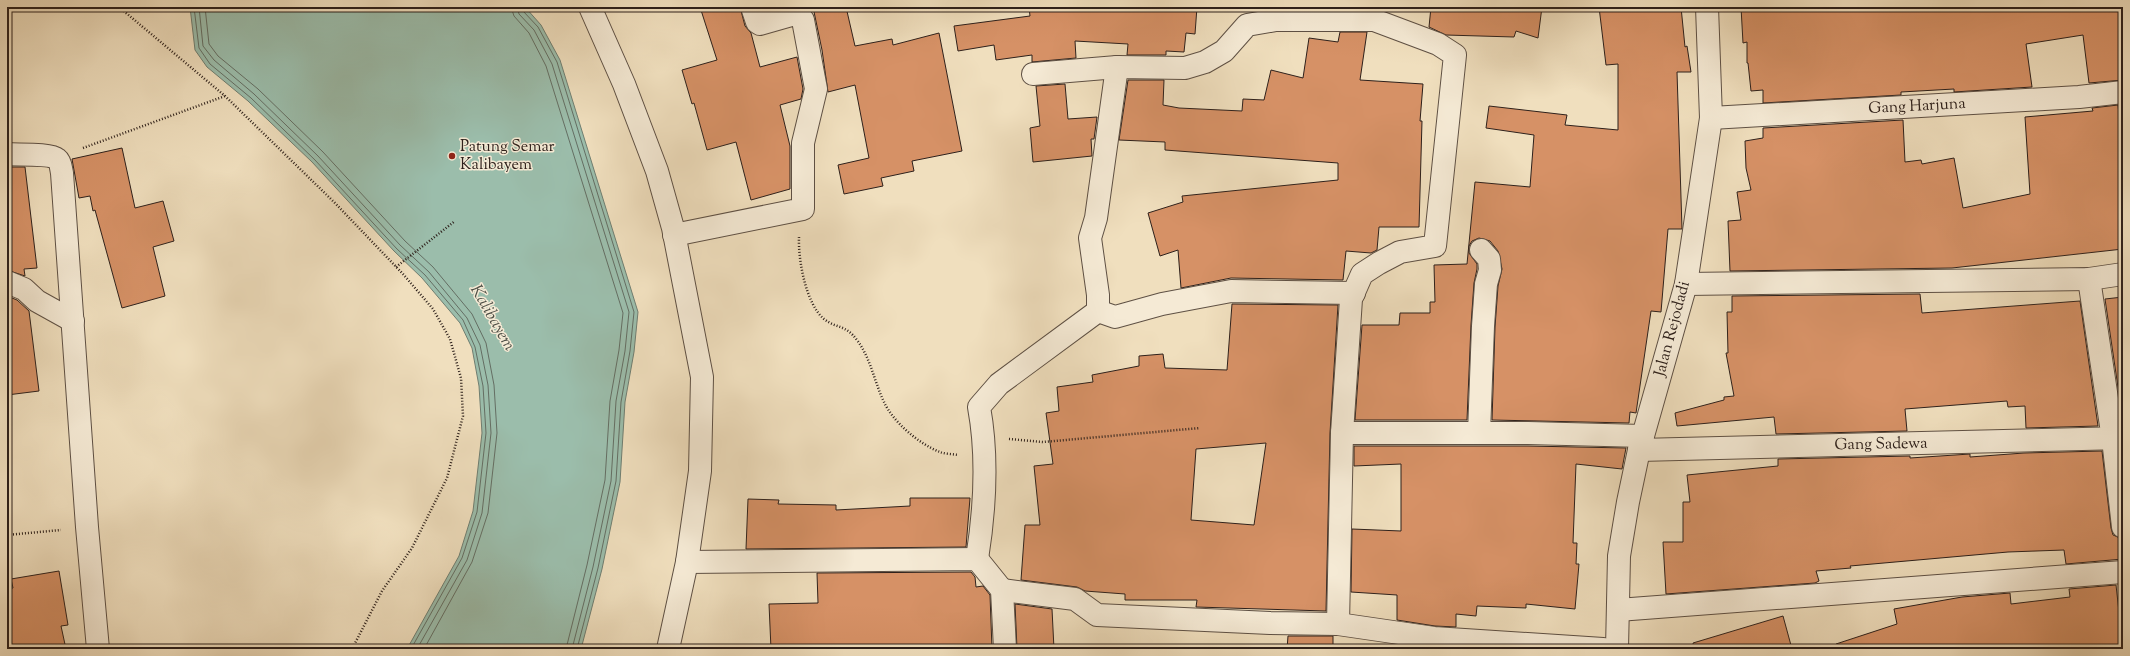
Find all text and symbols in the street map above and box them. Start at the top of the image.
street label: Gang Harjuna [1868,93,1967,121]
place label: Patung Semar Kalibayem [460,136,555,177]
marker: Patung Semar Kalibayem [447,151,457,161]
street label: Jalan Rejodadi [1649,278,1697,380]
water label: Kalibayem [463,280,521,356]
street label: Gang Sadewa [1834,433,1928,457]

